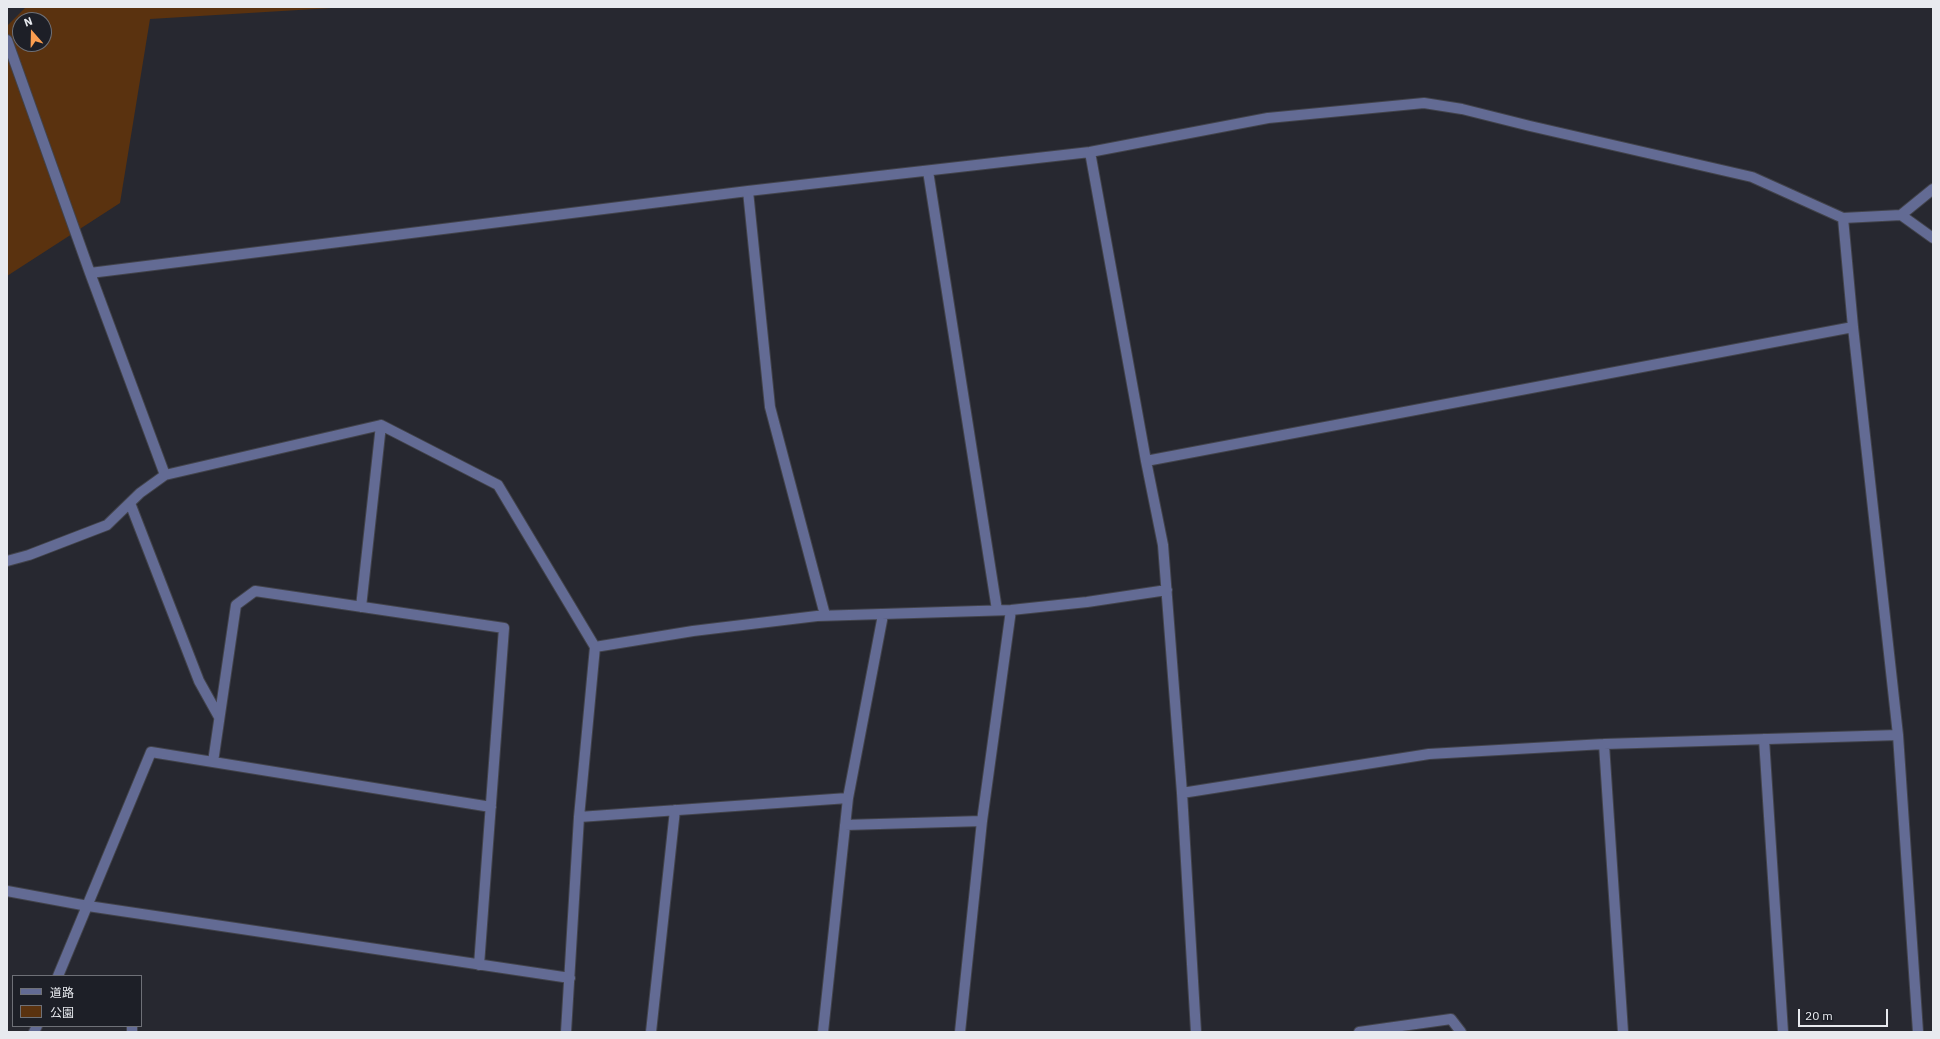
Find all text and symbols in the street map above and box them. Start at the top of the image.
north arrow [12,12,52,52]
text: N [22,14,34,30]
legend [12,975,142,1027]
text: 道路 [50,985,74,1000]
scale bar [1800,1001,1890,1027]
text: 公園 [50,1005,74,1020]
text: 20 m [1805,1008,1833,1023]

